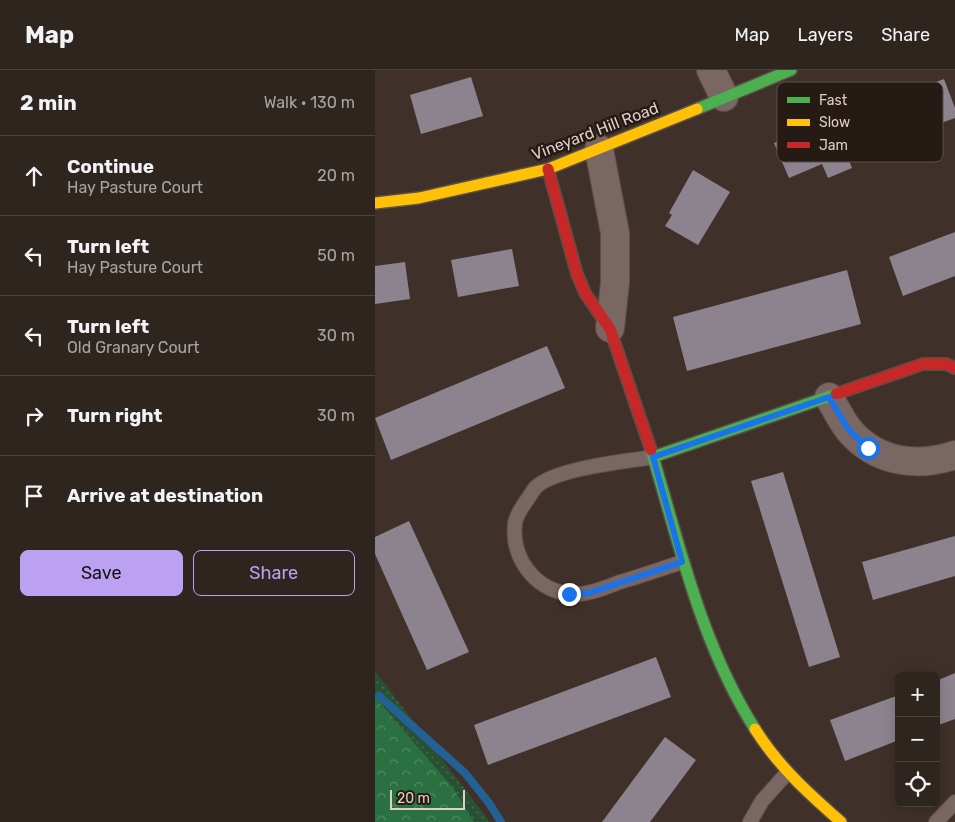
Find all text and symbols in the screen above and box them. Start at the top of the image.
text: Map [25,21,74,49]
text: Map [735,24,770,46]
text: Layers [798,24,853,46]
text: Share [881,24,930,46]
legend [777,82,943,162]
text: 2 min [20,90,77,115]
text: Fast [819,92,848,109]
text: Walk · 130 m [264,93,355,112]
street label: Vineyard Hill Road [529,98,661,164]
text: Slow [819,114,850,131]
text: Jam [819,137,848,154]
text: Continue [67,155,154,178]
icon: ahead [20,162,48,190]
text: 20 m [317,166,355,185]
text: Hay Pasture Court [67,178,203,197]
text: Turn left [67,235,149,258]
icon: left [20,242,48,270]
text: 50 m [317,246,355,265]
text: Hay Pasture Court [67,258,203,277]
text: Turn left [67,315,149,338]
icon: left [20,322,48,350]
text: 30 m [317,326,355,345]
text: Old Granary Court [67,338,200,357]
icon: right [20,402,48,430]
text: Turn right [67,404,162,427]
text: 30 m [317,406,355,425]
route start [857,437,880,460]
icon: arrive [20,482,48,510]
text: Arrive at destination [67,484,263,507]
button: Save [20,550,183,596]
button: Share [193,550,355,596]
route end [558,583,581,606]
map controls [895,672,940,807]
button: + [895,672,940,717]
button: − [895,717,940,762]
button: locate [895,762,940,807]
scale bar [390,787,465,810]
text: 20 m [397,790,430,807]

